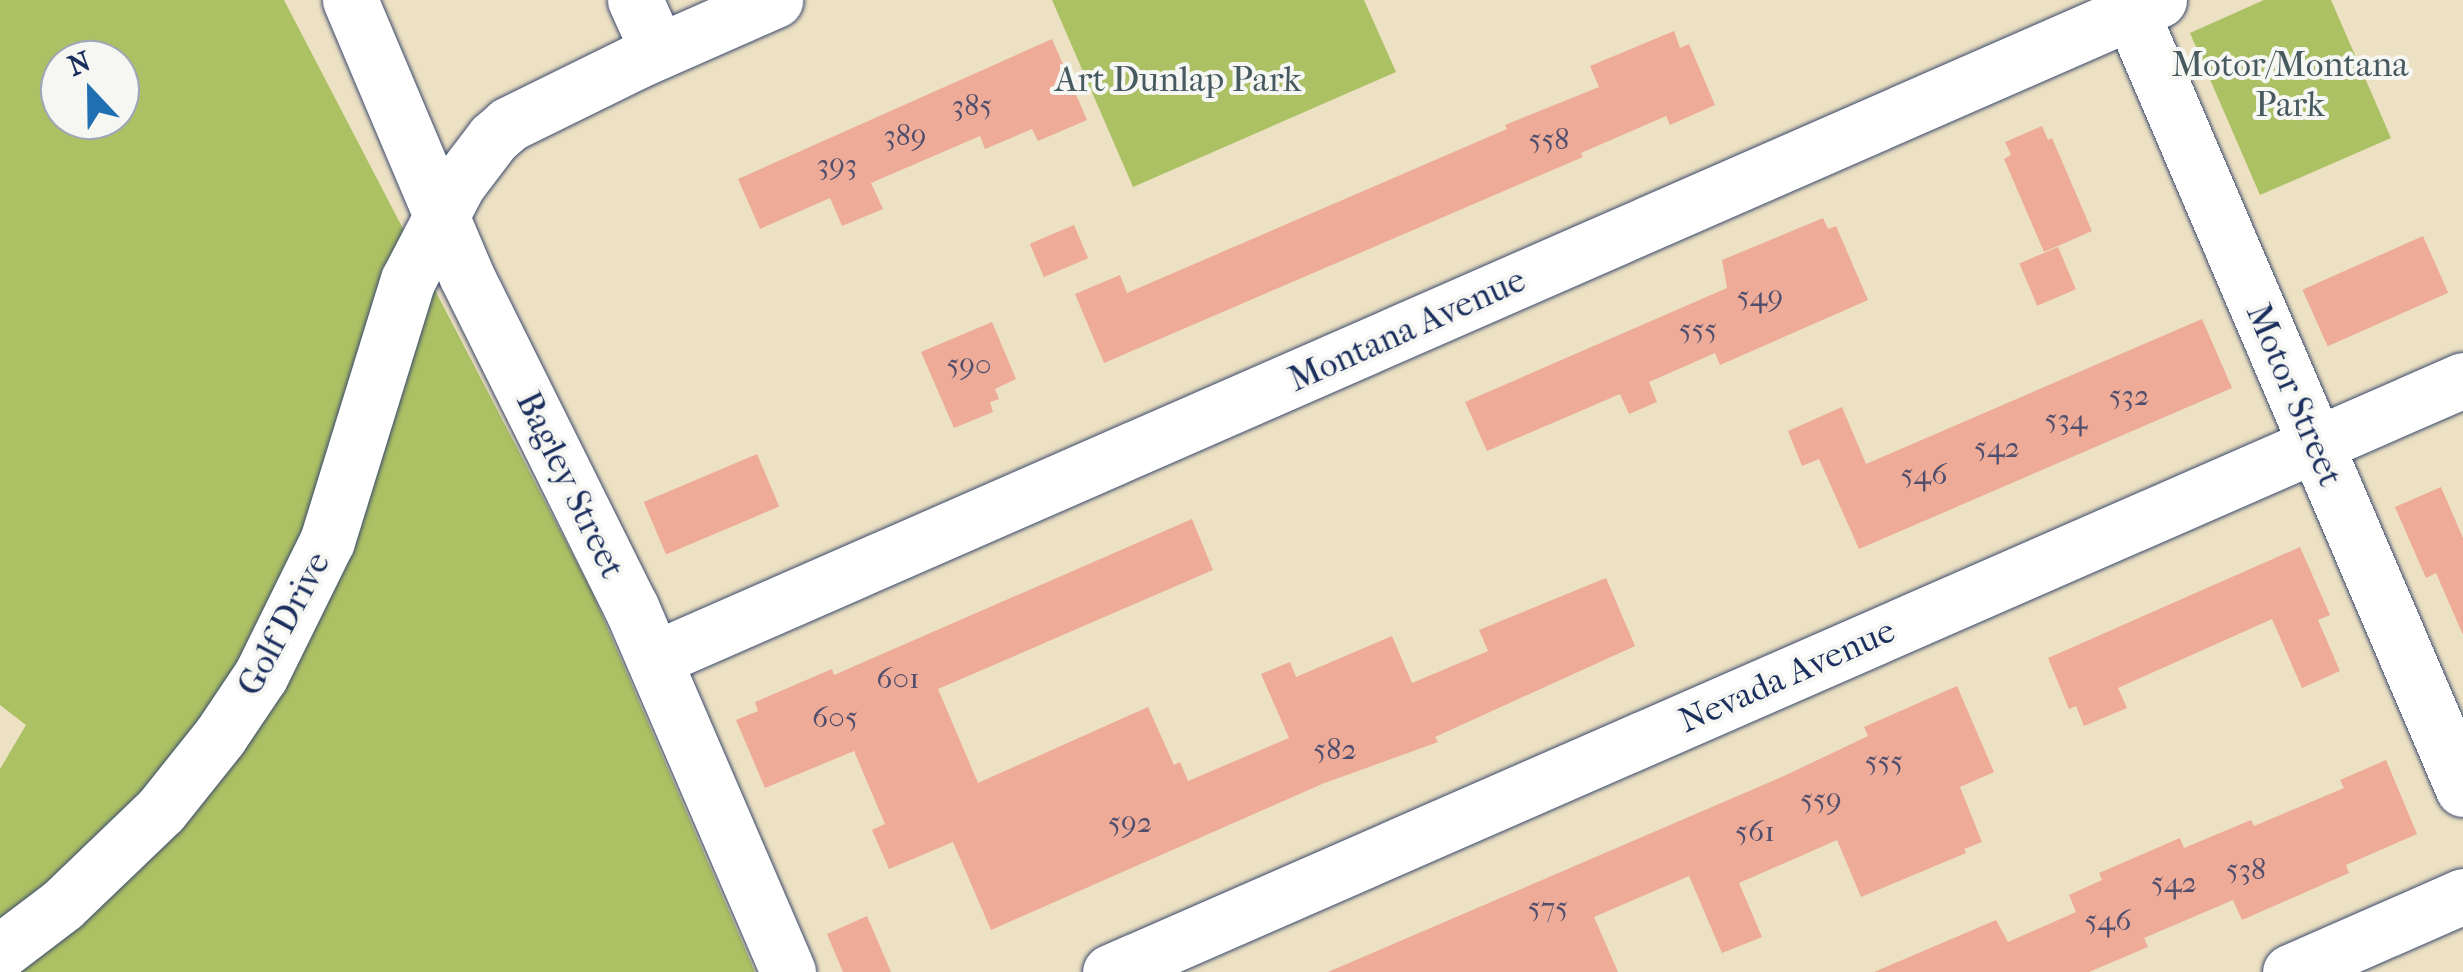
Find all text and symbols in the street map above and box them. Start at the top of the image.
north arrow [40,40,140,140]
text: N [63,44,95,83]
park label: Motor/Montana Park [2172,44,2408,126]
park label: Art Dunlap Park [1055,59,1301,101]
house number: 385 [952,88,992,124]
house number: 389 [883,118,927,154]
house number: 558 [1529,122,1569,158]
house number: 393 [817,147,857,183]
street label: Montana Avenue [1282,259,1532,401]
house number: 549 [1737,279,1783,315]
street label: Motor Street [2237,298,2351,492]
house number: 555 [1679,312,1717,348]
house number: 590 [946,347,992,383]
house number: 532 [2109,378,2149,414]
street label: Bagley Street [507,385,633,585]
house number: 534 [2045,402,2087,438]
house number: 542 [1974,430,2020,466]
house number: 546 [1901,457,1947,493]
street label: Golf Drive [229,545,339,703]
street label: Nevada Avenue [1673,610,1901,742]
house number: 601 [876,661,920,697]
house number: 605 [812,700,858,736]
house number: 582 [1313,732,1357,768]
house number: 555 [1865,744,1903,780]
house number: 559 [1800,782,1842,818]
house number: 592 [1108,805,1152,841]
house number: 561 [1735,814,1775,850]
house number: 538 [2226,852,2266,888]
house number: 542 [2151,865,2197,901]
house number: 575 [1528,890,1568,926]
house number: 546 [2085,903,2131,939]

